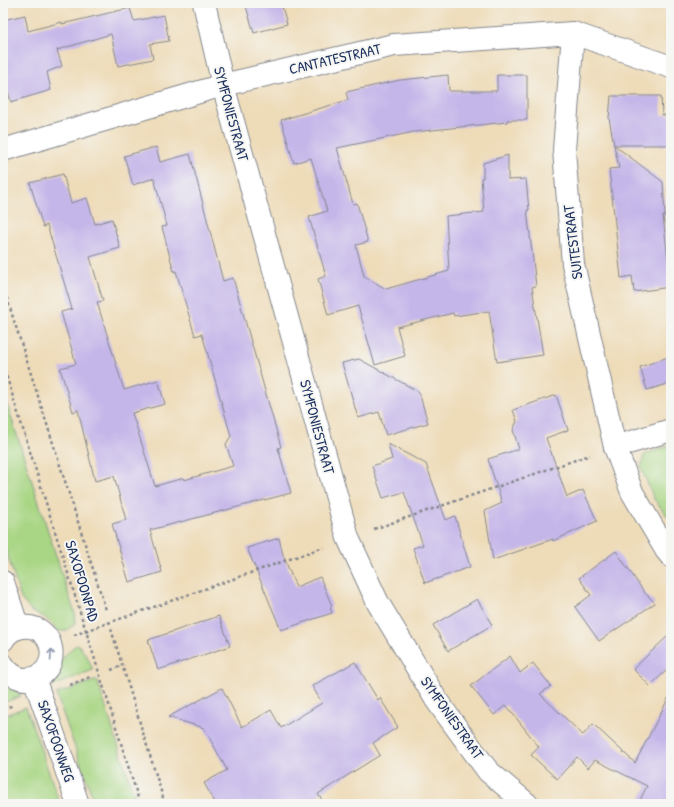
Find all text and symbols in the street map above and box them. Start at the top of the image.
street label: CANTATESTRAAT [287,38,384,79]
street label: SYMFONIESTRAAT [209,64,254,164]
street label: SUITESTRAAT [557,203,587,280]
street label: SYMFONIESTRAAT [295,377,340,477]
street label: SAXOFOONPAD [60,538,105,625]
one-way arrow [48,649,55,662]
street label: SYMFONIESTRAAT [416,672,489,764]
street label: SAXOFOONWEG [33,697,80,785]

